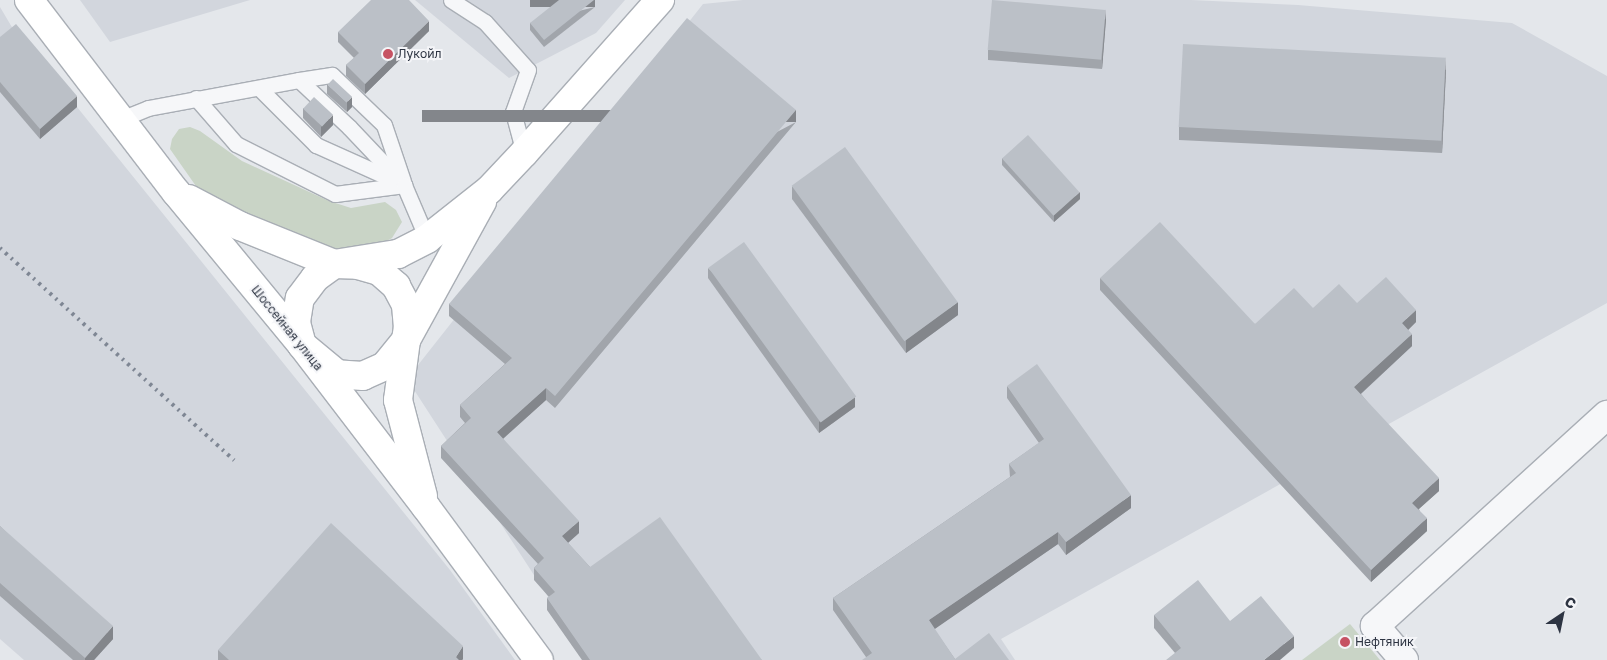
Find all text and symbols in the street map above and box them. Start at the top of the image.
place label: Лукойл [398,47,441,61]
marker: Лукойл [382,48,394,60]
street label: Шоссейная улица [248,283,326,373]
north arrow [1537,590,1587,640]
text: С [1562,592,1580,612]
place label: Нефтяник [1355,635,1414,649]
marker: Нефтяник [1339,636,1351,648]

